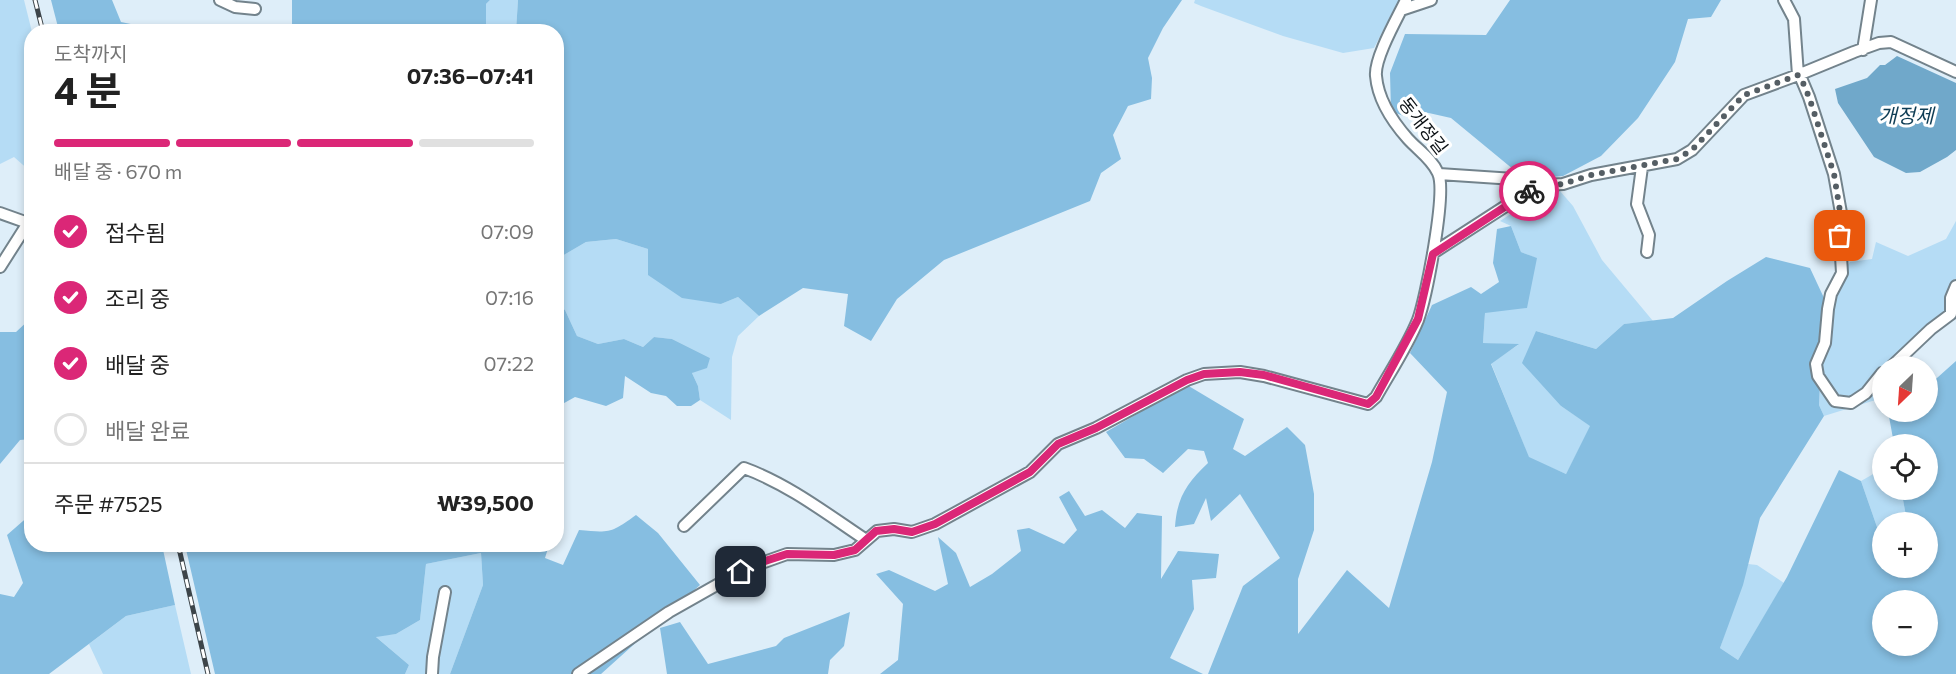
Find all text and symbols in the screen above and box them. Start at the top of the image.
text: 도착까지 [54,41,128,65]
text: 07:36–07:41 [407,62,534,89]
text: 4 분 [54,65,121,113]
street label: 동개정길 [1395,93,1453,158]
water label: 개정제 [1878,103,1936,127]
text: 배달 중 · 670 m [54,159,182,183]
courier [1499,161,1559,221]
icon: bike [1513,175,1546,208]
pin [1814,210,1865,261]
icon: check [54,215,87,248]
text: 접수됨 [105,219,166,246]
text: 07:09 [481,219,534,243]
icon: bag [1823,219,1856,252]
icon: check [54,281,87,314]
text: 조리 중 [105,285,170,312]
text: 07:16 [485,285,534,309]
icon: check [54,347,87,380]
text: 배달 중 [105,351,170,378]
text: 07:22 [484,351,534,375]
north arrow [1872,356,1938,422]
map controls [1872,356,1938,656]
text: 배달 완료 [105,417,190,444]
button: locate [1872,434,1938,500]
text: ₩39,500 [437,489,534,516]
text: 주문 #7525 [54,490,163,517]
button: + [1872,512,1938,578]
pin [715,546,766,597]
icon: home [724,555,757,588]
button: − [1872,590,1938,656]

